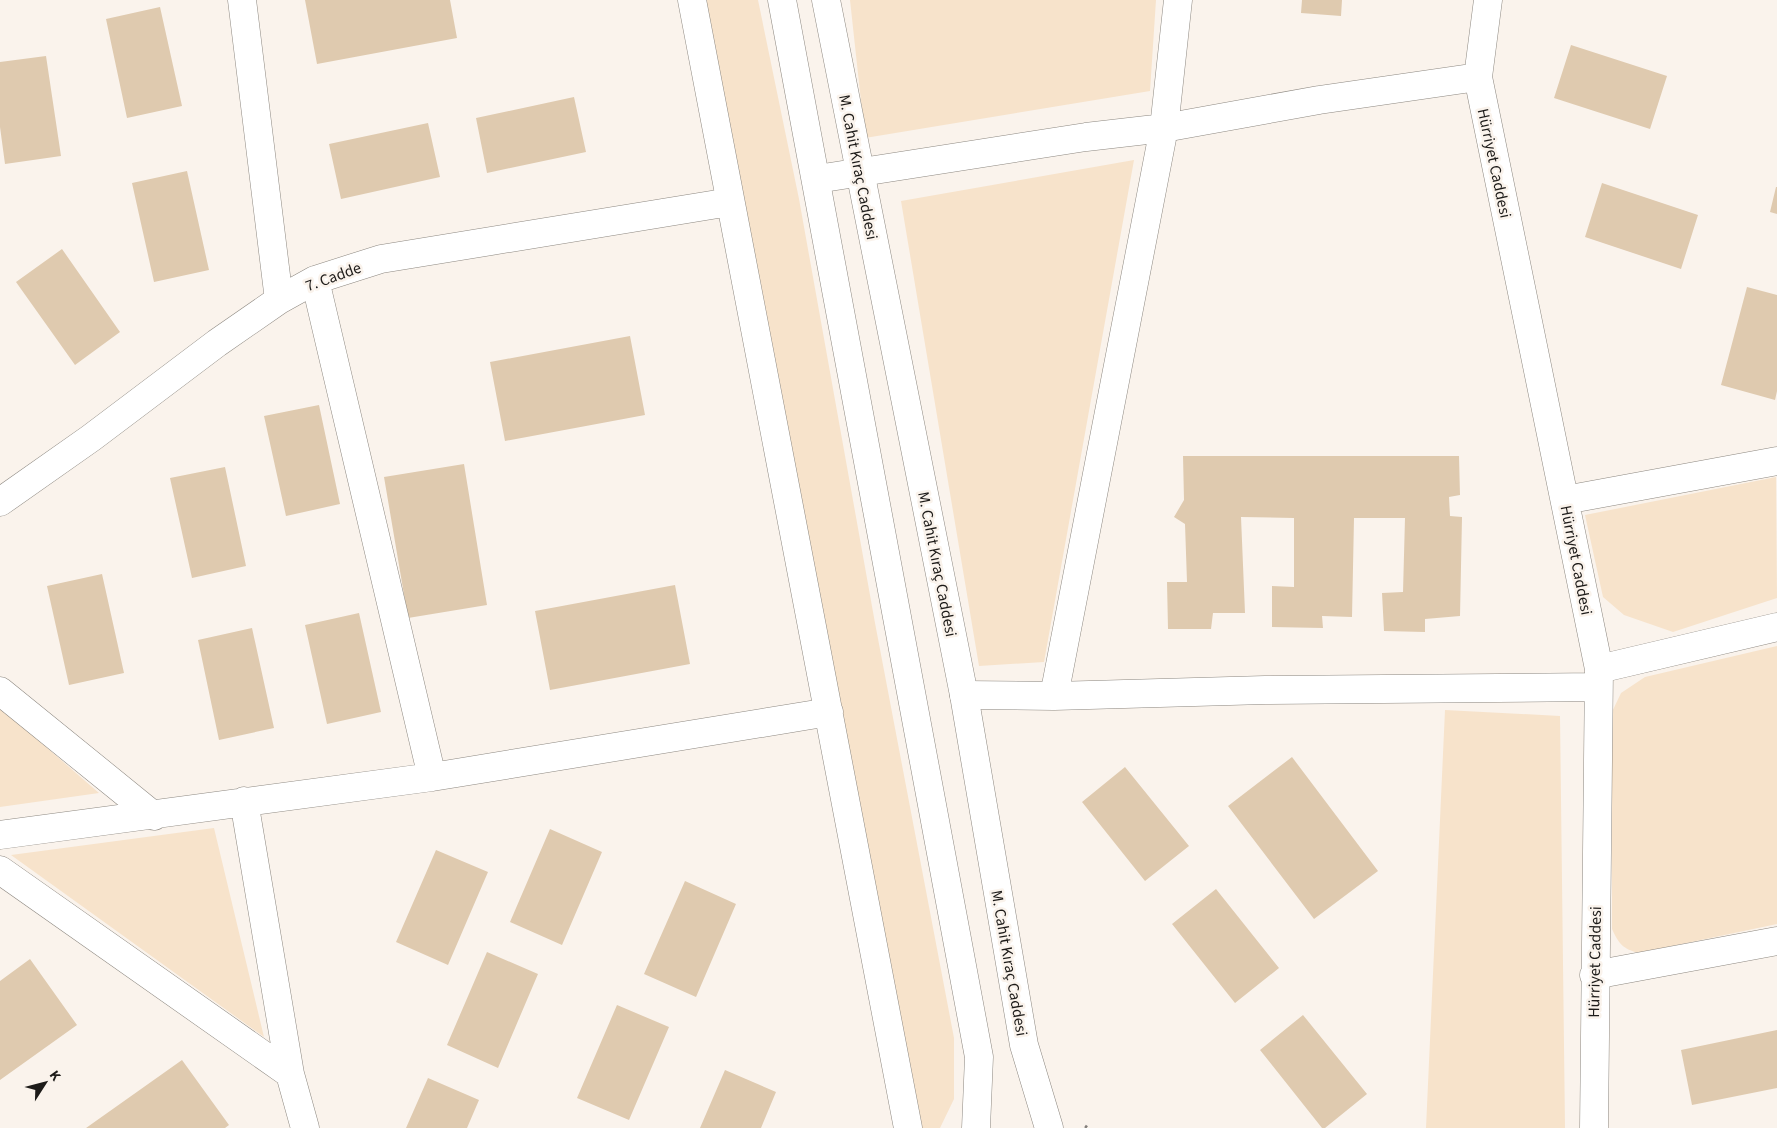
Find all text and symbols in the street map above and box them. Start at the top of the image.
street label: M. Cahit Kıraç Caddesi [833,93,883,242]
street label: Hürriyet Caddesi [1472,106,1516,220]
street label: 7. Cadde [302,257,364,297]
street label: M. Cahit Kıraç Caddesi [912,490,962,639]
street label: Hürriyet Caddesi [1555,503,1597,617]
street label: M. Cahit Kıraç Caddesi [985,889,1033,1038]
street label: Hürriyet Caddesi [1583,906,1607,1018]
north arrow [20,1058,70,1108]
text: K [44,1067,66,1086]

